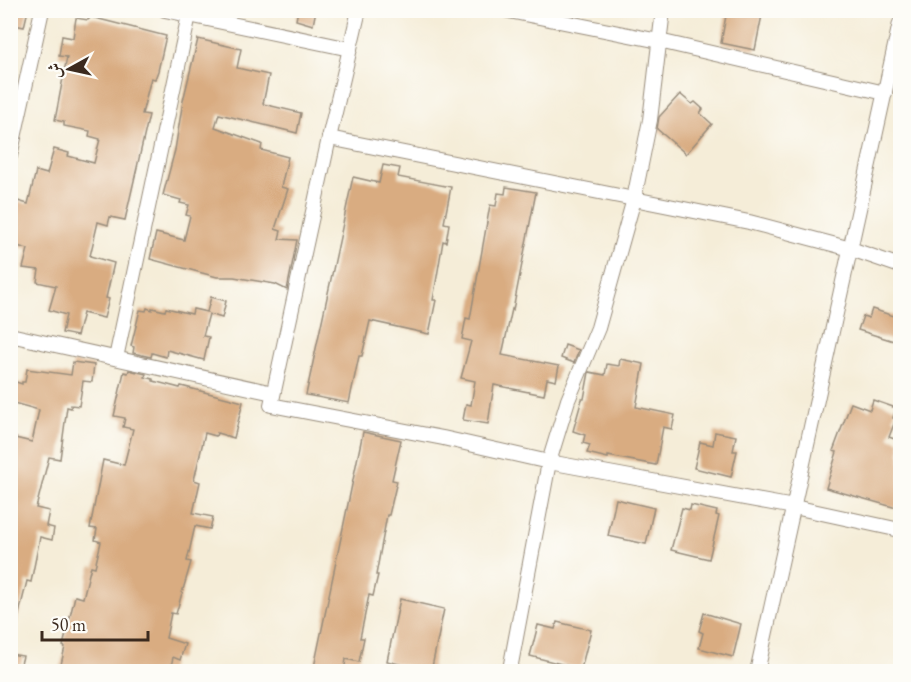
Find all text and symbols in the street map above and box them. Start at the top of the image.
north arrow [39,39,99,99]
text: ش [43,62,66,80]
scale bar [42,604,148,642]
text: 50 m [51,613,86,636]

